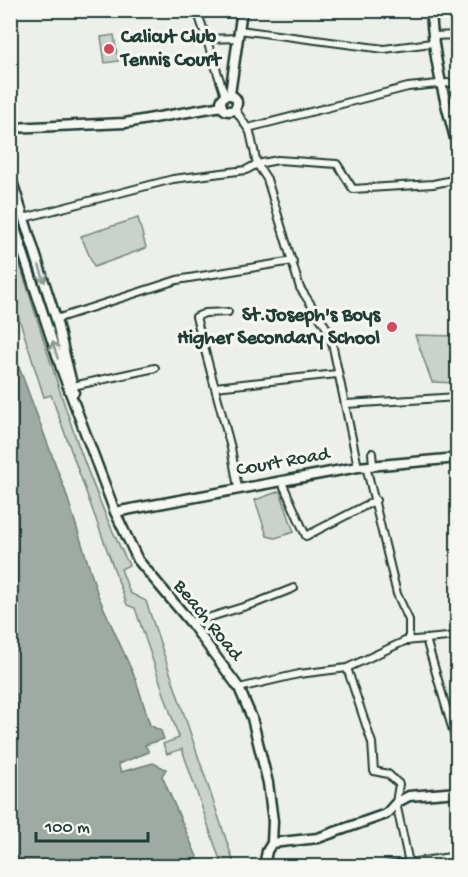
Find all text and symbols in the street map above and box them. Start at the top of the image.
place label: Calicut Club Tennis Court [119,27,222,73]
marker: Calicut Club Tennis Court [102,42,116,56]
one-way arrow [37,264,48,283]
place label: St.Joseph's Boys Higher Secondary School [177,305,382,351]
marker: St.Joseph's Boys Higher Secondary School [385,320,399,334]
one-way arrow [49,341,60,360]
street label: Court Road [235,443,334,483]
street label: Beach Road [167,575,248,668]
scale bar [36,805,148,843]
text: 100 m [44,818,90,839]

